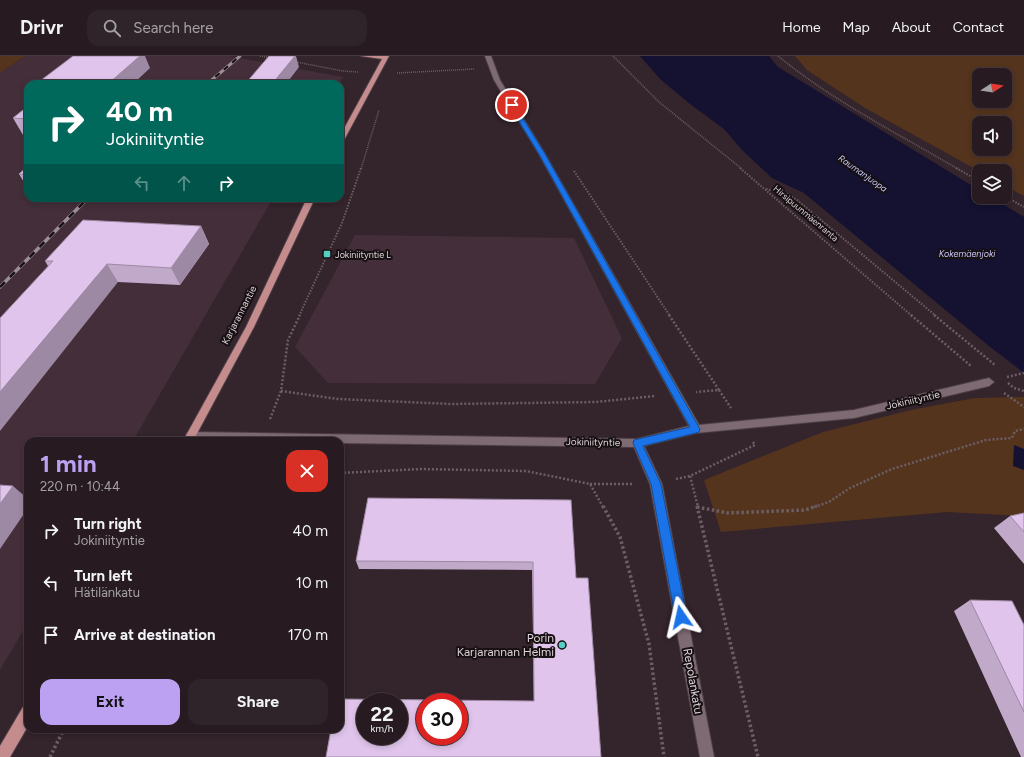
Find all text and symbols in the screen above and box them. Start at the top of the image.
search box [87,10,367,46]
text: Drivr [20,16,63,39]
icon: search [101,17,123,39]
text: Search here [133,19,213,37]
text: Home [782,19,821,36]
text: Map [843,19,870,36]
text: About [892,19,931,36]
text: Contact [953,19,1004,36]
north arrow [972,68,1012,108]
map controls [972,68,1012,204]
pin [495,88,529,122]
text: 40 m [106,94,173,128]
icon: arrive [501,94,523,116]
icon: right [40,96,92,148]
button: sound [972,116,1012,156]
text: Jokiniityntie [106,128,204,150]
water label: Raumanjuopa [836,152,890,194]
button: layers [972,164,1012,204]
icon: left [131,172,153,194]
icon: ahead [173,172,195,194]
icon: right [215,172,237,194]
street label: Hirsipuunmäenranta [771,183,841,244]
water label: Kokemäenjoki [939,248,996,259]
marker: Jokiniityntie L [322,249,332,259]
place label: Jokiniityntie L [335,249,391,260]
street label: Karjarannantie [219,283,260,347]
street label: Jokiniityntie [885,387,942,412]
street label: Jokiniityntie [566,435,621,449]
text: 1 min [40,449,97,478]
button: close [286,450,328,492]
text: 220 m · 10:44 [40,479,120,494]
text: Turn right [74,515,142,533]
icon: right [40,520,62,542]
text: 40 m [293,522,328,540]
text: Jokiniityntie [74,533,145,548]
text: Turn left [74,567,132,585]
icon: left [40,572,62,594]
text: 10 m [296,574,328,592]
text: Hätilänkatu [74,585,140,600]
position arrow [660,596,702,638]
icon: arrive [40,624,62,646]
text: Arrive at destination [74,626,215,644]
text: 170 m [288,626,328,644]
place label: Porin Karjarannan Helmi [457,631,554,659]
marker: Porin Karjarannan Helmi [557,640,567,650]
street label: Repolankatu [680,647,706,715]
button: Exit [40,679,180,725]
button: Share [188,679,328,725]
speed limit sign: 30 [416,693,468,745]
text: 22 [370,702,394,726]
text: km/h [371,722,393,735]

